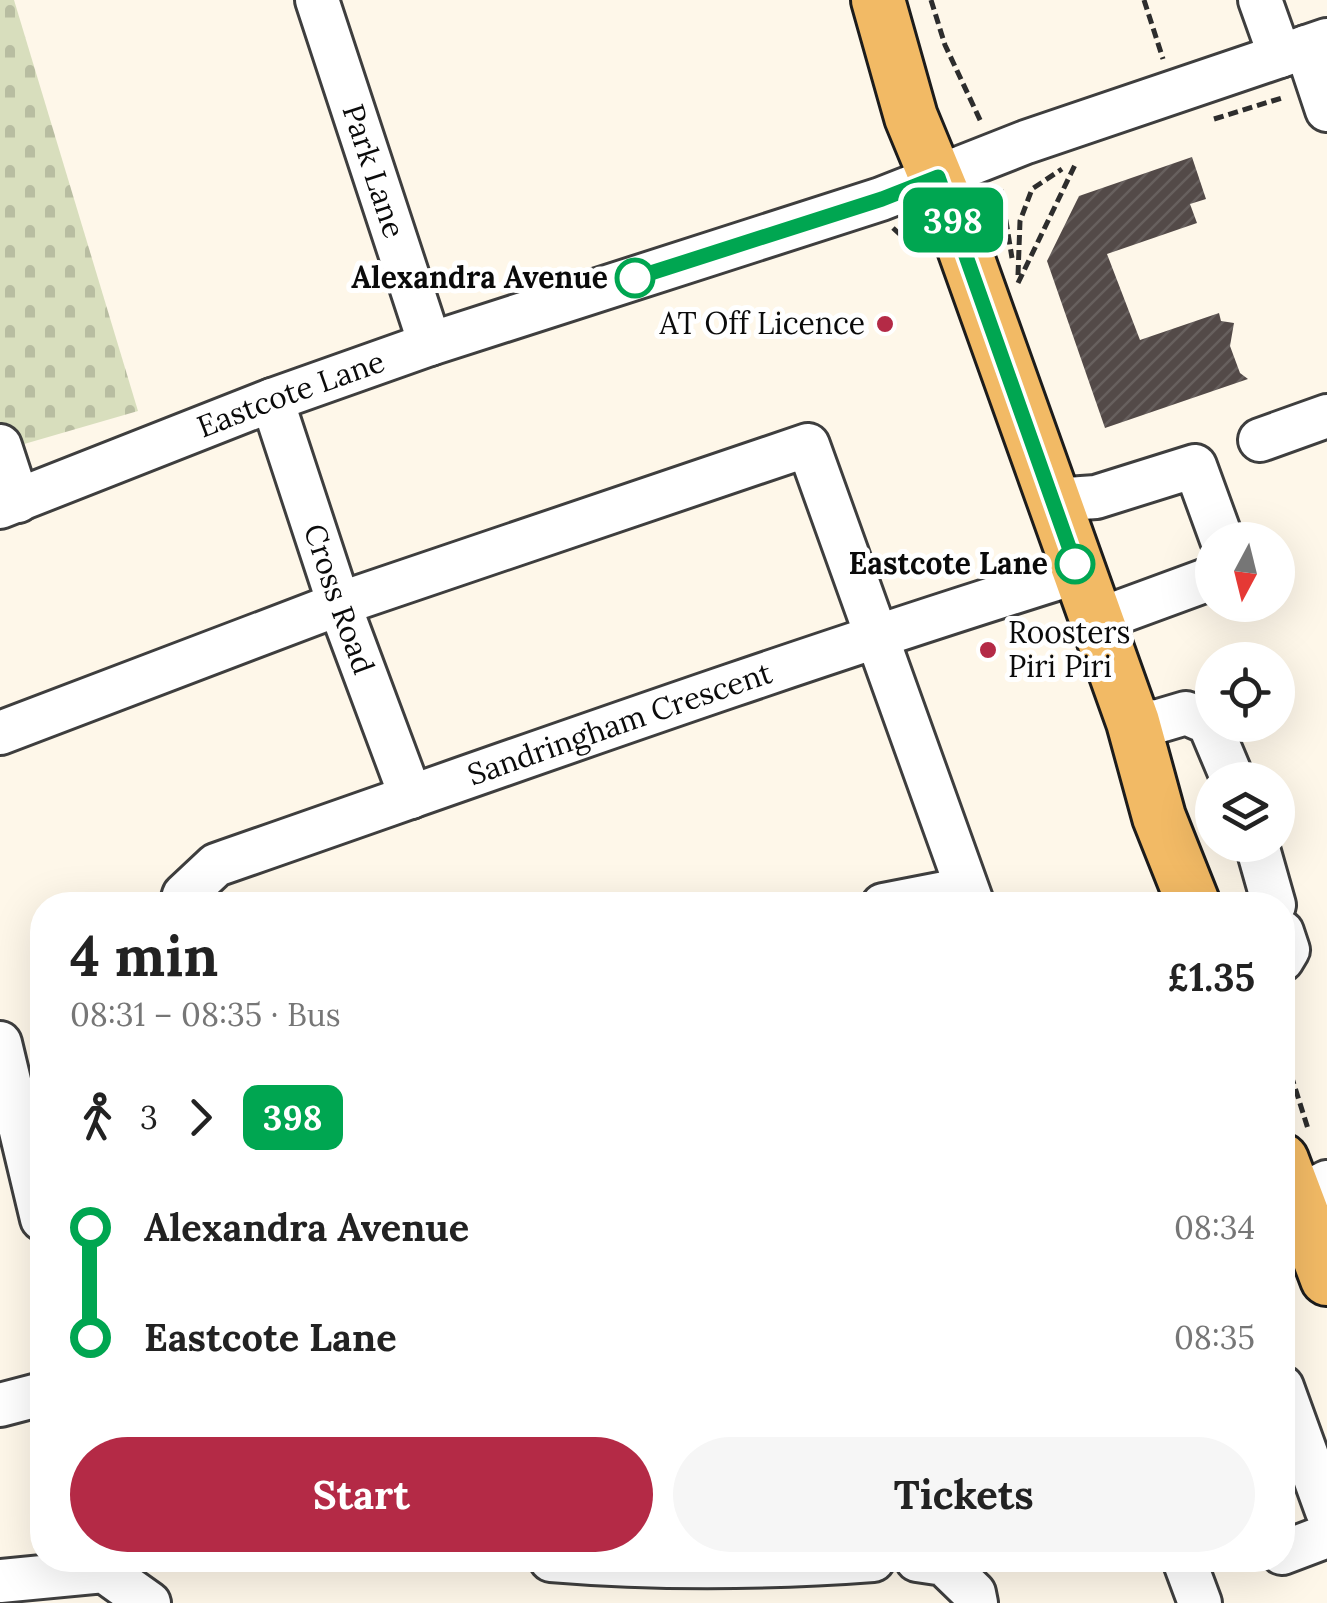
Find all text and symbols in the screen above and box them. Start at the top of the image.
street label: Park Lane [334,99,414,242]
line badge: 398 [896,188,1010,252]
text: 398 [923,198,983,243]
place label: Alexandra Avenue [351,258,608,296]
marker: Alexandra Avenue [616,259,654,297]
place label: AT Off Licence [658,304,865,342]
marker: AT Off Licence [874,313,896,335]
street label: Eastcote Lane [191,342,389,446]
street label: Cross Road [296,519,383,679]
north arrow [1195,522,1295,622]
map controls [1195,522,1295,862]
place label: Eastcote Lane [849,544,1048,582]
marker: Eastcote Lane [1056,545,1094,583]
place label: Roosters Piri Piri [1008,613,1130,685]
marker: Roosters Piri Piri [977,639,999,661]
button: locate [1195,642,1295,742]
street label: Sandringham Crescent [462,653,777,793]
button: layers [1195,762,1295,862]
text: 4 min [70,921,218,991]
text: £1.35 [1167,953,1255,1001]
text: 08:31 – 08:35 · Bus [70,994,341,1035]
icon: walk [70,1090,125,1145]
icon: forward [173,1090,228,1145]
text: 398 [263,1095,323,1140]
text: 3 [140,1097,158,1138]
text: Alexandra Avenue [144,1203,469,1251]
text: 08:34 [1174,1207,1255,1248]
text: Eastcote Lane [144,1313,397,1361]
text: 08:35 [1174,1317,1255,1358]
button: Start [70,1437,653,1552]
button: Tickets [673,1437,1255,1552]

